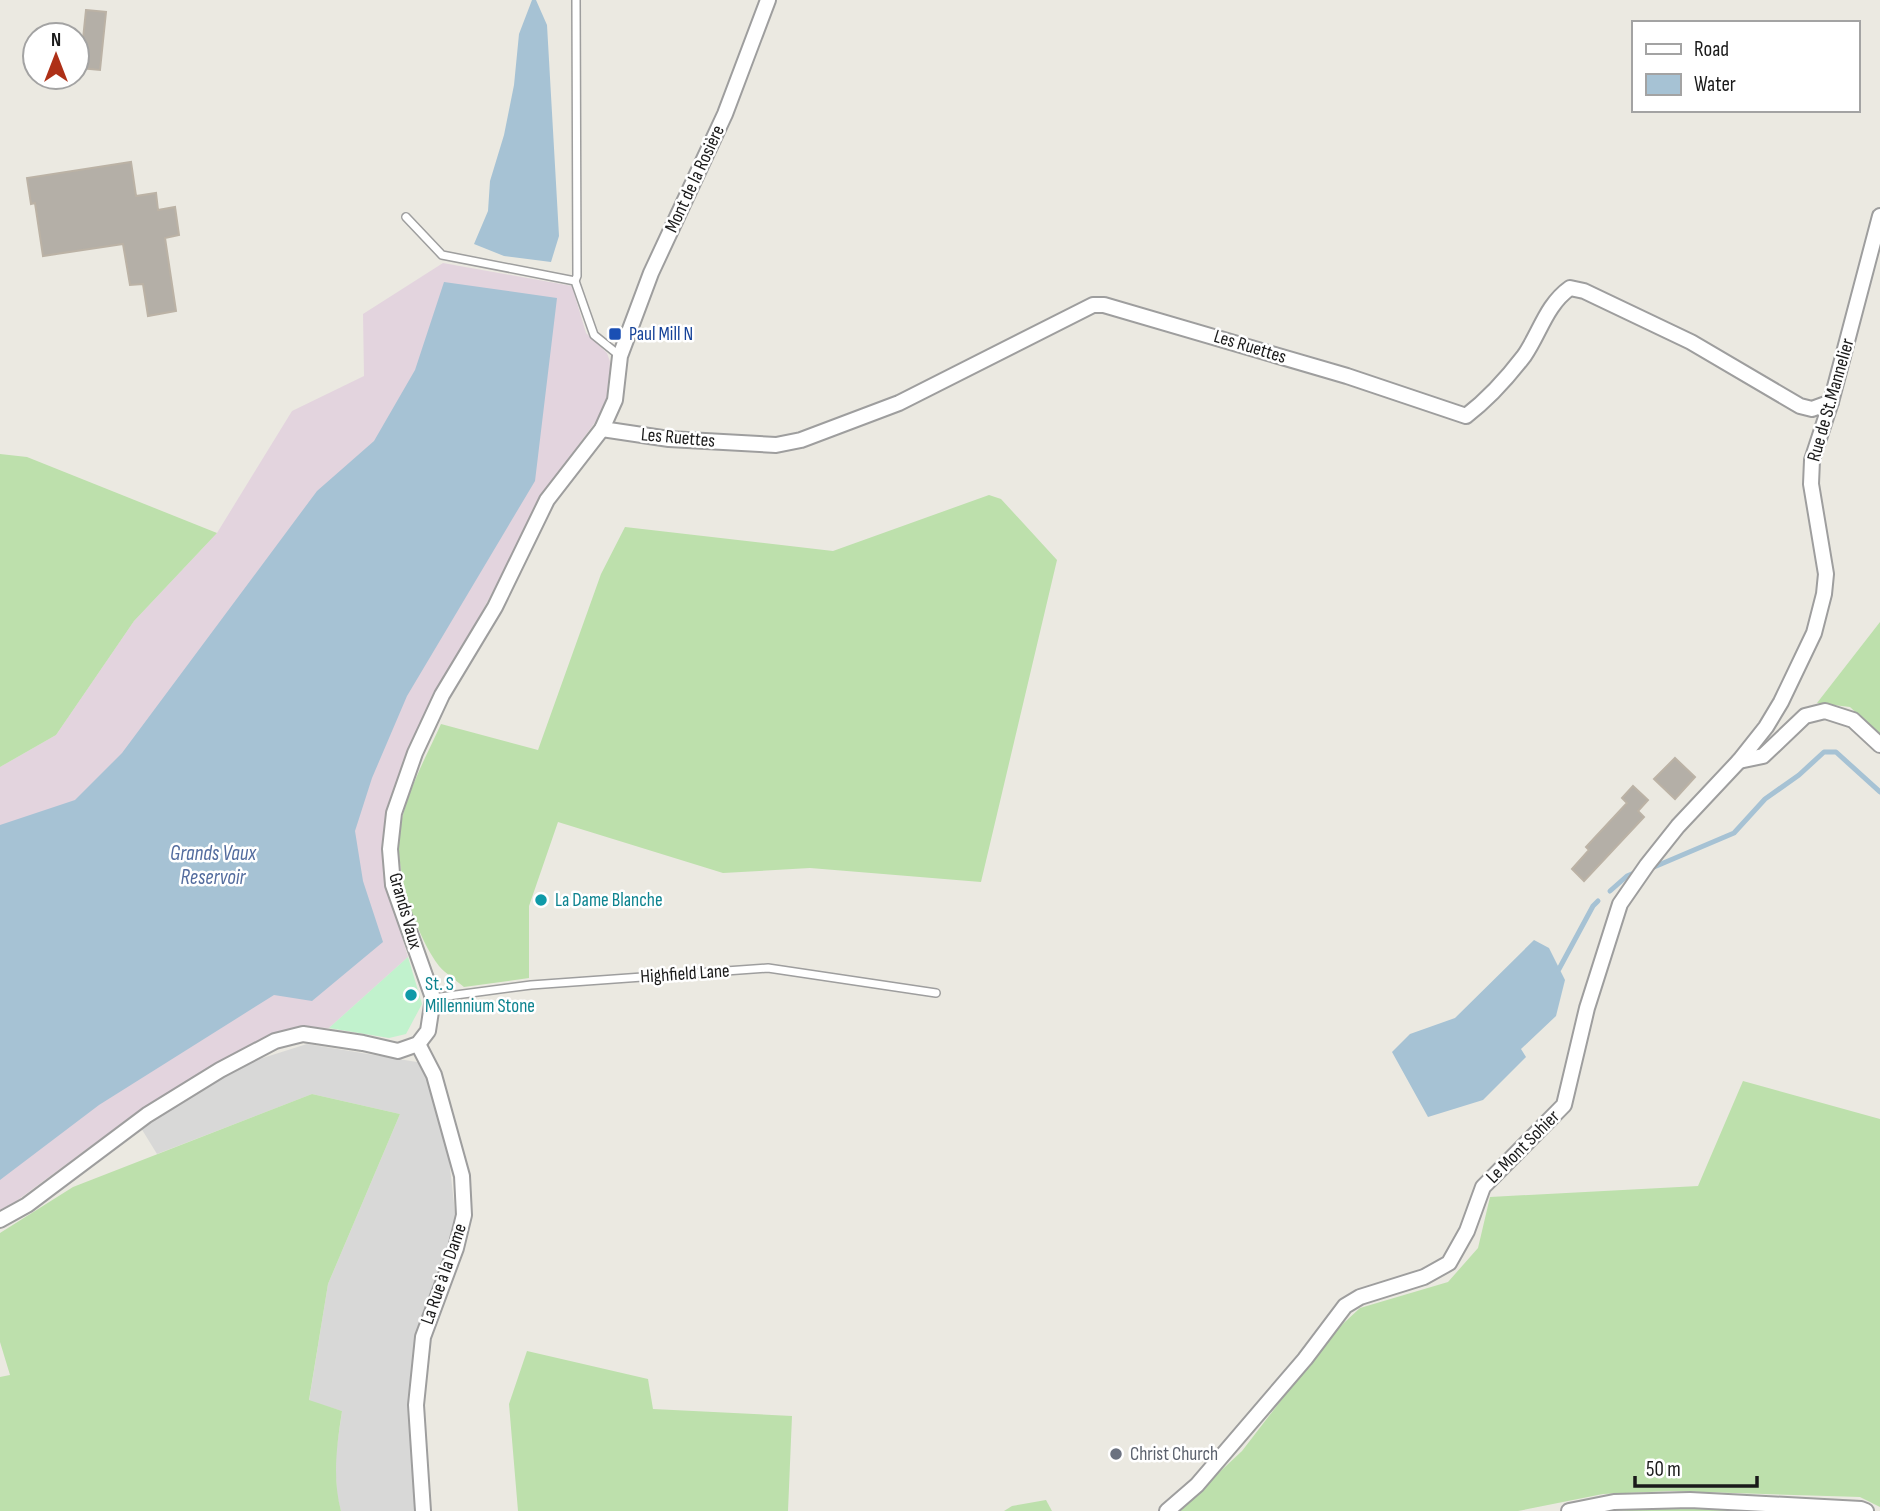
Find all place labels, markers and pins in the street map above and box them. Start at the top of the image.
place label: Paul Mill N [629,323,693,346]
marker: Paul Mill N [607,326,623,342]
place label: La Dame Blanche [555,889,663,912]
marker: La Dame Blanche [533,892,549,908]
place label: St. S Millennium Stone [425,973,535,1018]
marker: St. S Millennium Stone [403,987,419,1003]
place label: Christ Church [1130,1443,1218,1466]
marker: Christ Church [1108,1446,1124,1462]

